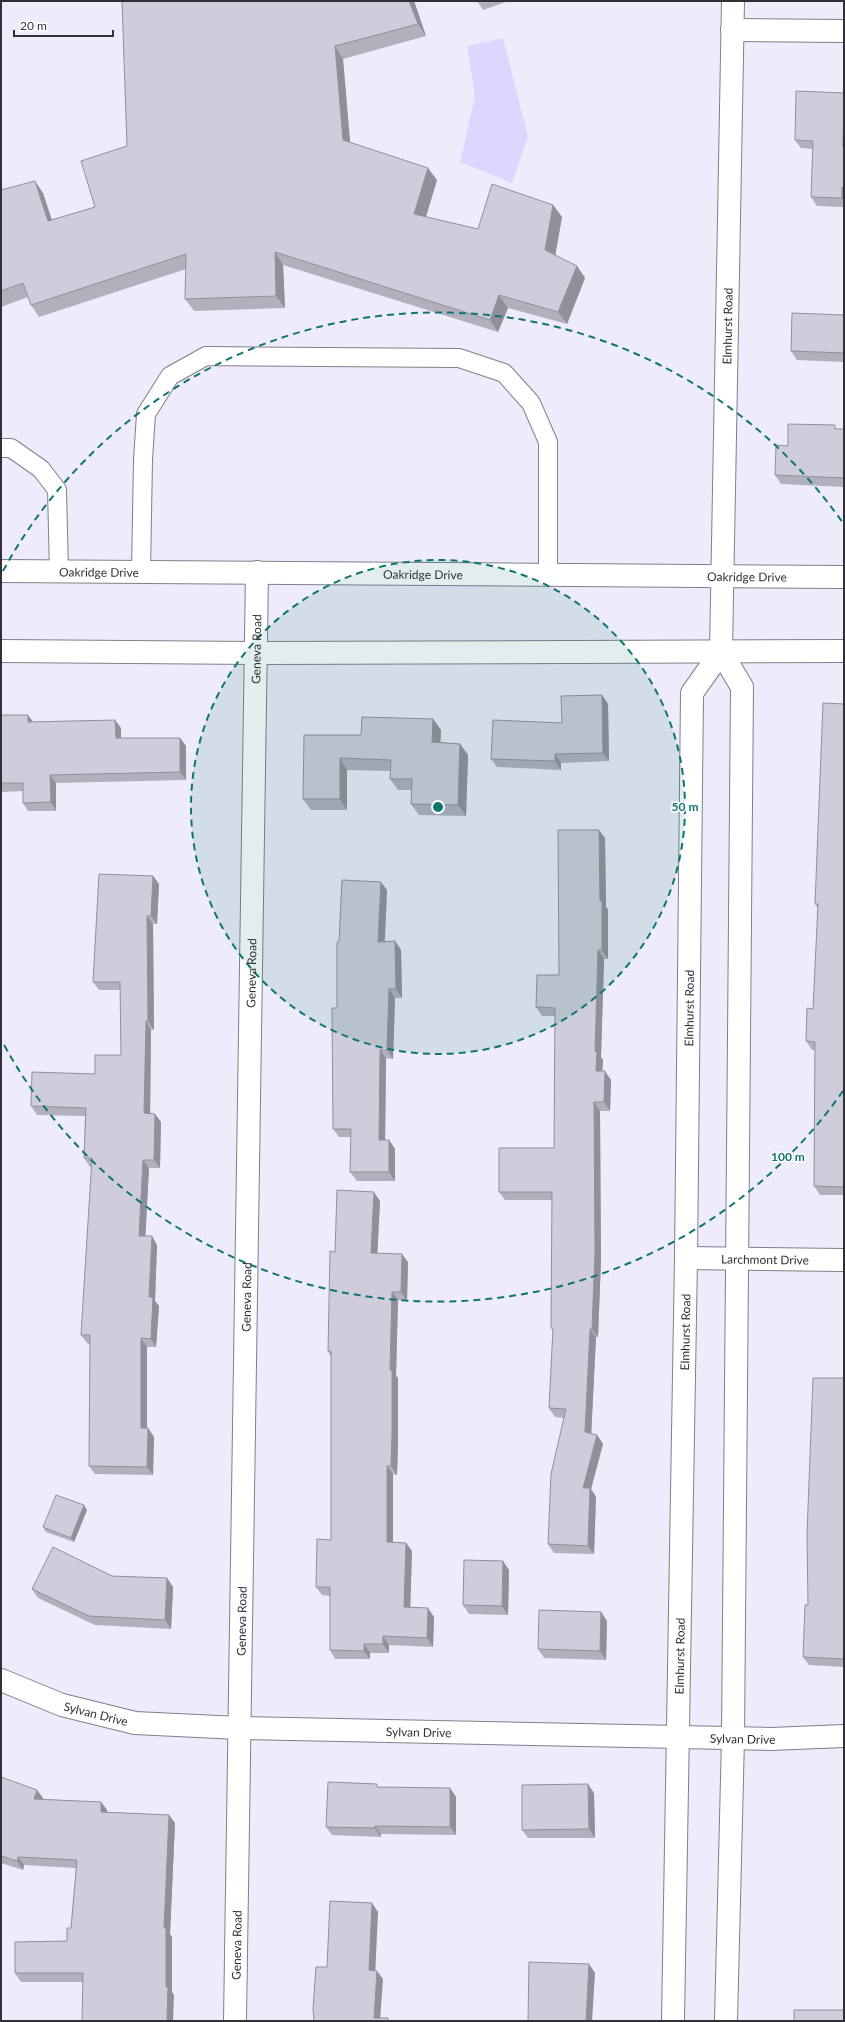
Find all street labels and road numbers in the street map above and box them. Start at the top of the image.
street label: Elmhurst Road [719,288,735,364]
street label: Oakridge Drive [59,564,139,579]
street label: Oakridge Drive [383,566,463,582]
street label: Oakridge Drive [707,569,787,584]
street label: Geneva Road [248,614,264,684]
street label: Geneva Road [243,938,259,1008]
street label: Elmhurst Road [681,970,697,1047]
street label: Larchmont Drive [721,1251,809,1267]
street label: Geneva Road [238,1262,254,1332]
street label: Elmhurst Road [677,1294,693,1371]
street label: Geneva Road [233,1586,249,1656]
street label: Elmhurst Road [671,1618,687,1694]
street label: Sylvan Drive [62,1698,130,1729]
street label: Sylvan Drive [386,1724,452,1740]
street label: Sylvan Drive [710,1730,776,1747]
street label: Geneva Road [228,1910,244,1980]

